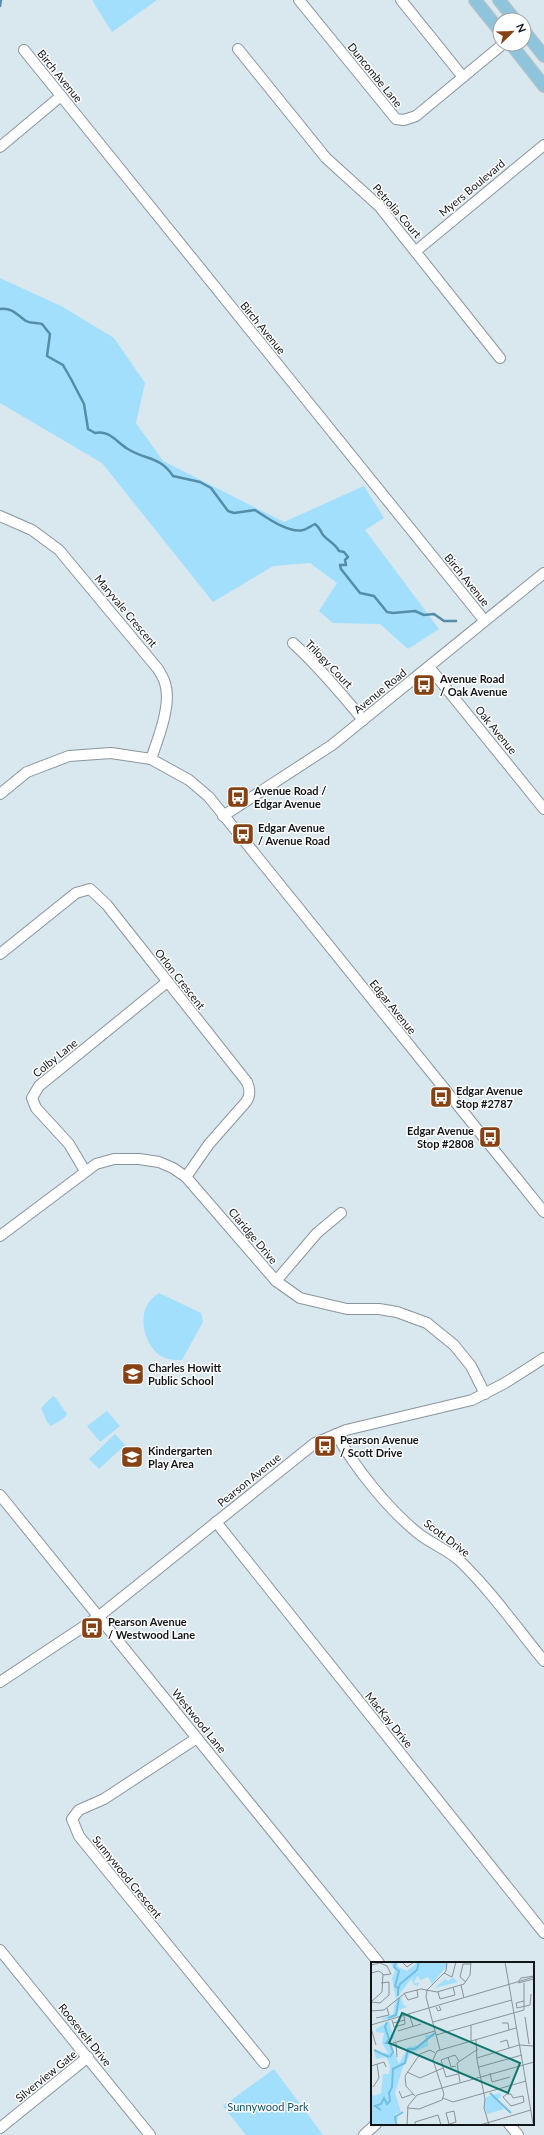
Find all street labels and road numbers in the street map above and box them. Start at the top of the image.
street label: Duncombe Lane [346,40,405,110]
street label: Birch Avenue [35,47,86,105]
street label: Myers Boulevard [436,156,507,219]
street label: Petrolia Court [370,181,424,240]
street label: Birch Avenue [238,299,289,357]
street label: Birch Avenue [442,551,493,609]
street label: Maryvale Crescent [92,572,160,649]
street label: Trilogy Court [303,637,356,691]
street label: Avenue Road [351,666,409,716]
street label: Oak Avenue [473,703,520,757]
street label: Orlon Crescent [153,946,208,1012]
street label: Edgar Avenue [368,977,419,1037]
street label: Colby Lane [30,1036,80,1079]
street label: Claridge Drive [226,1205,281,1266]
street label: Pearson Avenue [214,1450,283,1509]
street label: Scott Drive [422,1516,473,1559]
street label: Westwood Lane [170,1686,229,1755]
street label: MacKay Drive [363,1689,416,1750]
street label: Sunnywood Crescent [90,1833,165,1921]
street label: Roosevelt Drive [56,2001,115,2069]
street label: Silverview Gate [12,2047,79,2104]

